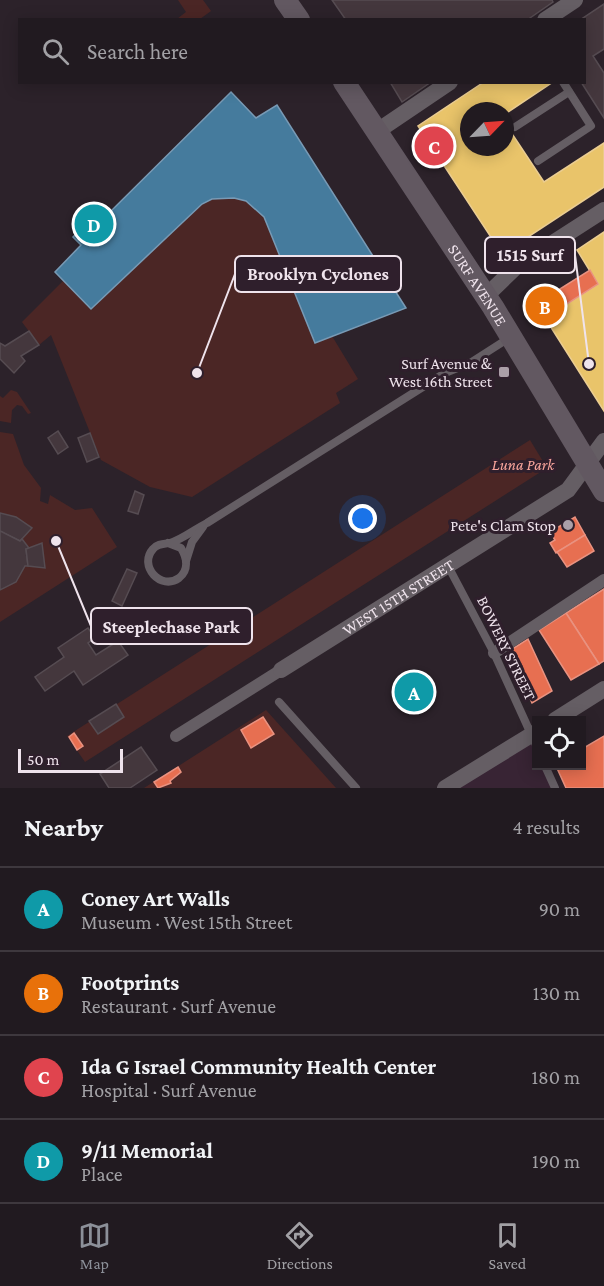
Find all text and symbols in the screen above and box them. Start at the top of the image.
search box [18,18,586,84]
icon: search [39,35,72,68]
text: Search here [87,39,188,64]
north arrow [460,102,514,156]
pin: C [414,124,454,168]
pin: D [74,202,113,246]
callout: 1515 Surf [485,237,575,273]
street label: SURF AVENUE [445,241,510,329]
text: 1515 Surf [497,245,565,265]
callout: Brooklyn Cyclones [235,256,401,292]
text: Brooklyn Cyclones [247,264,389,284]
pin: B [526,284,564,328]
place label: Surf Avenue & West 16th Street [389,355,493,390]
marker: Surf Avenue & West 16th Street [497,365,511,379]
park label: Luna Park [492,456,555,473]
your location [348,504,377,533]
place label: Pete's Clam Stop [450,517,556,535]
marker: Pete's Clam Stop [561,518,575,532]
street label: WEST 15TH STREET [339,556,457,638]
street label: BOWERY STREET [474,593,539,703]
callout: Steeplechase Park [91,608,252,644]
text: Steeplechase Park [102,617,240,637]
pin: A [394,670,434,714]
map controls [532,716,586,770]
button: locate [532,716,586,770]
scale bar [18,746,123,774]
text: 50 m [27,751,59,768]
text: Nearby [24,813,103,842]
text: 4 results [513,816,580,838]
text: Coney Art Walls [81,886,230,911]
text: A [38,898,49,920]
text: 90 m [539,898,580,920]
text: Museum · West 15th Street [81,911,292,933]
text: Footprints [81,970,179,995]
text: B [38,982,49,1004]
text: 130 m [533,982,580,1004]
text: Restaurant · Surf Avenue [81,995,276,1017]
text: Ida G Israel Community Health Center [81,1054,436,1079]
text: C [37,1066,50,1088]
text: 180 m [531,1066,580,1088]
text: Hospital · Surf Avenue [81,1079,257,1101]
text: 9/11 Memorial [81,1138,213,1163]
text: D [37,1150,50,1172]
text: 190 m [532,1150,580,1172]
text: Place [81,1163,123,1185]
tab: Map [78,1219,111,1272]
tab: Directions [267,1219,333,1272]
tab: Saved [489,1219,526,1272]

